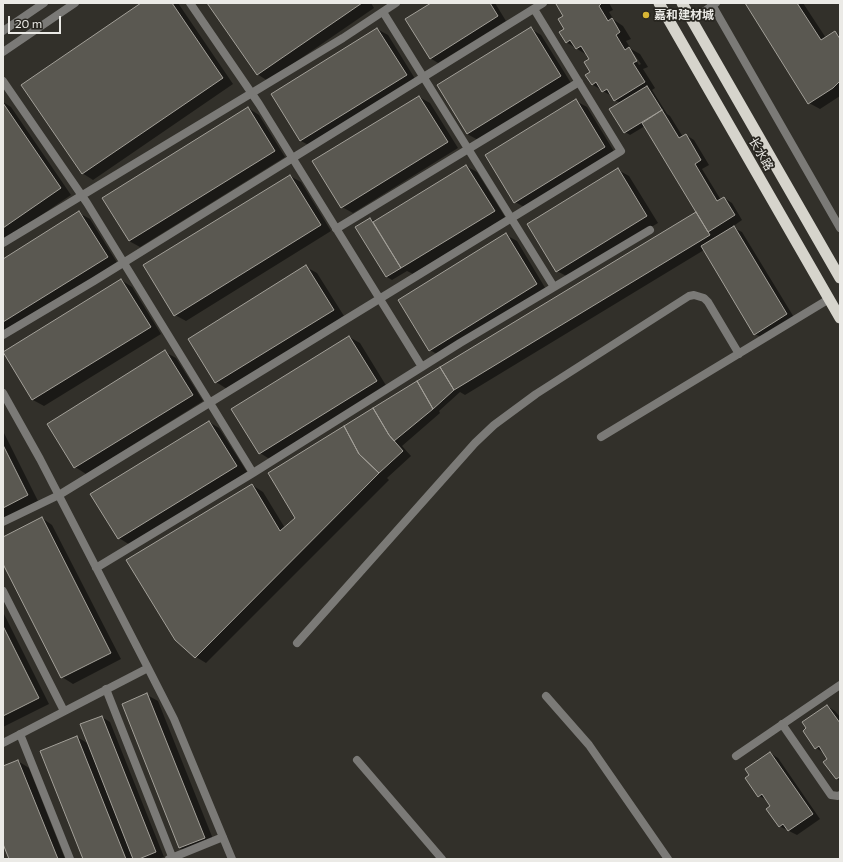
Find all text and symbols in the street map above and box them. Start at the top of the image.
scale bar [10,8,63,34]
place label: 嘉和建材城 [654,8,714,22]
marker: 嘉和建材城 [641,10,651,20]
text: 20 m [15,16,42,30]
street label: 长水路 [746,135,776,173]

